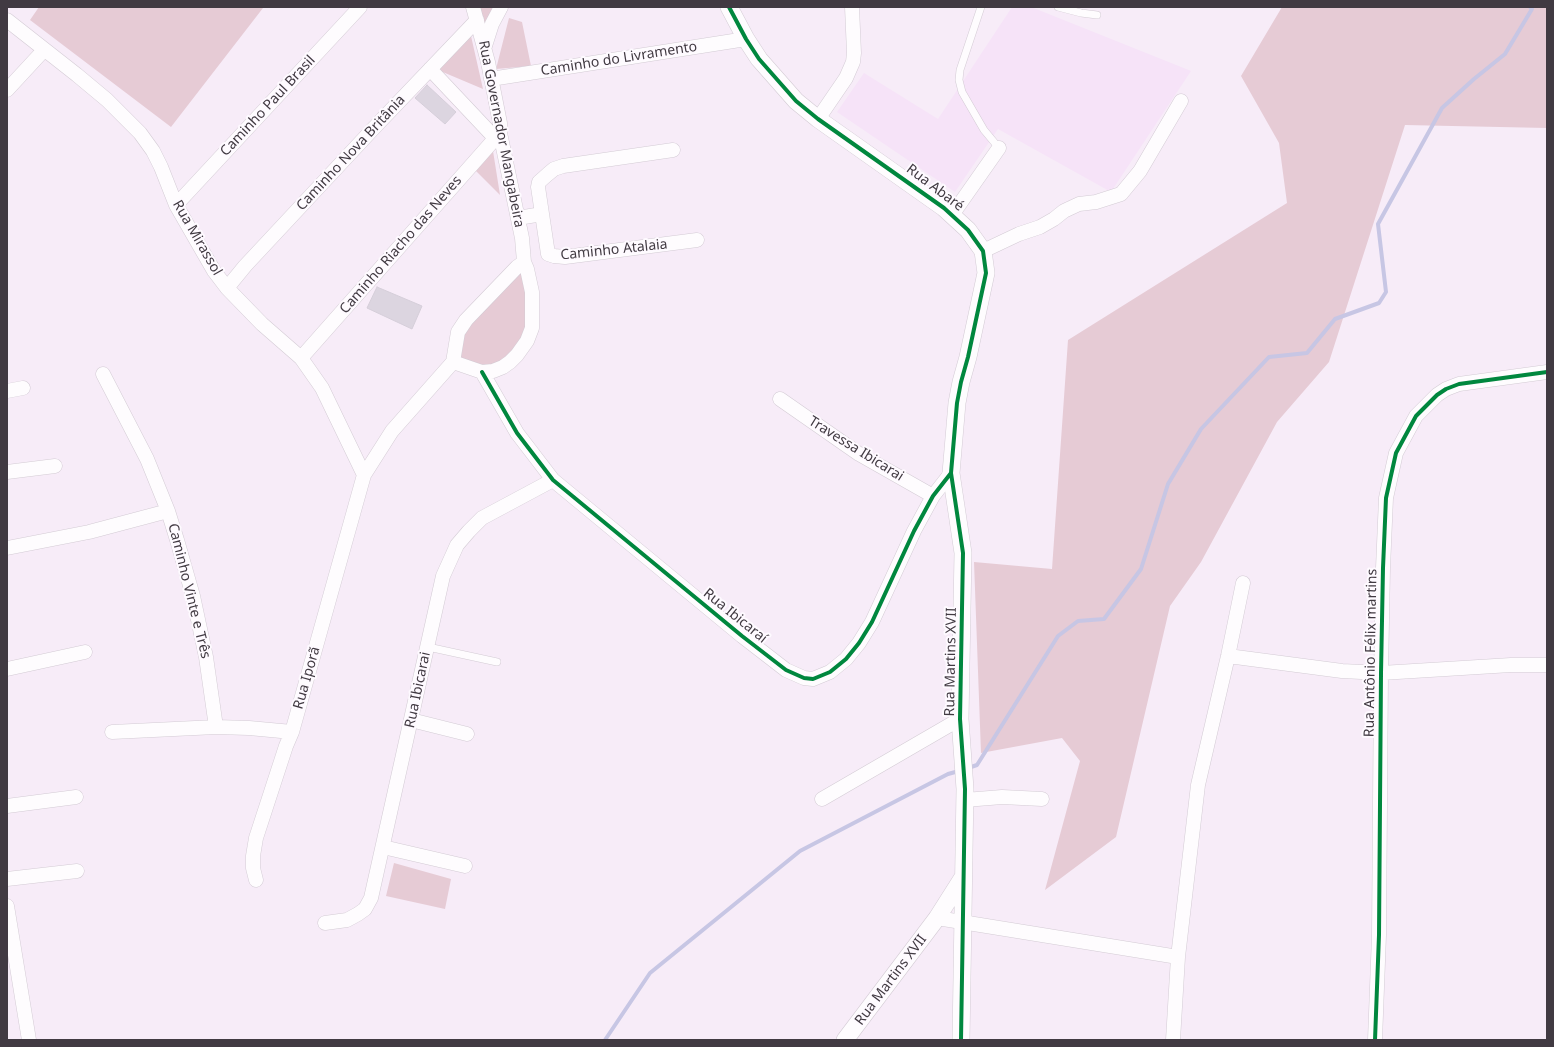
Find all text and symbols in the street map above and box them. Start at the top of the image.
street label: Caminho do Livramento [540,38,698,80]
street label: Rua Governador Mangabeira [475,39,527,229]
street label: Caminho Paul Brasil [217,52,319,160]
street label: Caminho Nova Britânia [293,92,409,214]
street label: Rua Abaré [903,161,967,215]
street label: Caminho Riacho das Neves [337,173,465,317]
street label: Rua Mirassol [169,197,225,279]
street label: Caminho Atalaia [560,236,668,264]
street label: Travessa Ibicarai [805,413,907,485]
street label: Caminho Vinte e Três [164,522,214,660]
street label: Rua Antônio Félix martins [1361,569,1381,737]
street label: Rua Ibicaraí [700,585,770,647]
street label: Rua Martins XVII [942,607,960,717]
street label: Rua Iporã [290,645,324,711]
street label: Rua Ibicarai [402,650,434,730]
street label: Rua Martins XVII [852,931,930,1029]

